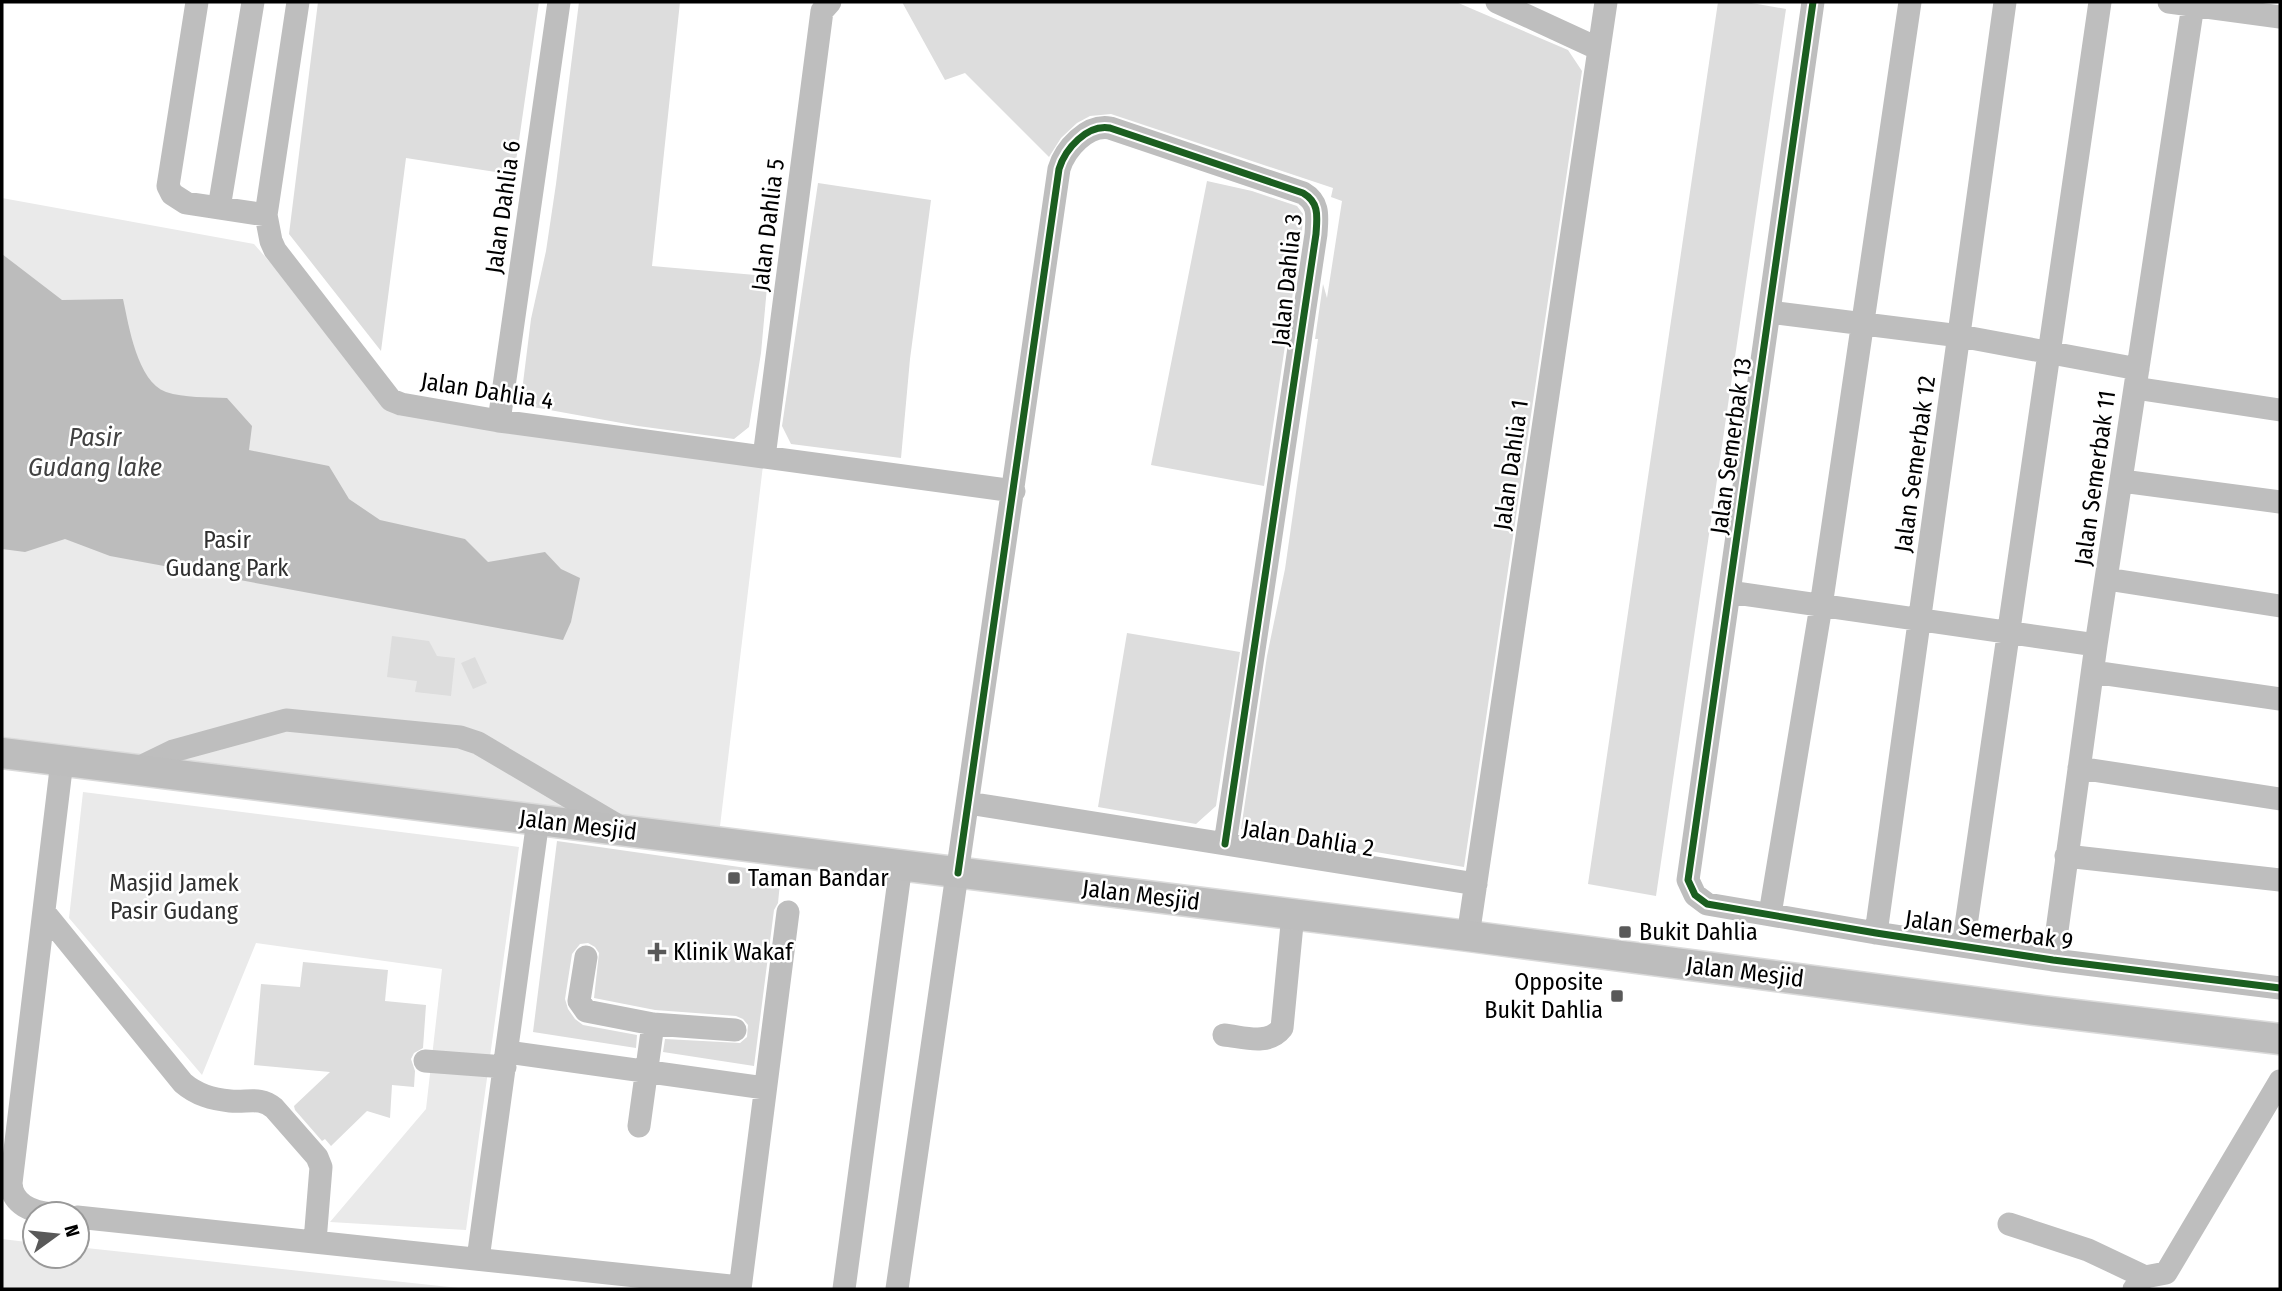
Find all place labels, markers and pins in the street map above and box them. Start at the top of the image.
place label: Taman Bandar [748,864,889,892]
marker: Taman Bandar [726,870,742,886]
place label: Bukit Dahlia [1639,918,1758,946]
marker: Bukit Dahlia [1617,924,1633,940]
place label: Klinik Wakaf [673,938,794,966]
marker: Klinik Wakaf [647,942,667,962]
place label: Opposite Bukit Dahlia [1484,968,1603,1024]
marker: Opposite Bukit Dahlia [1609,988,1625,1004]

